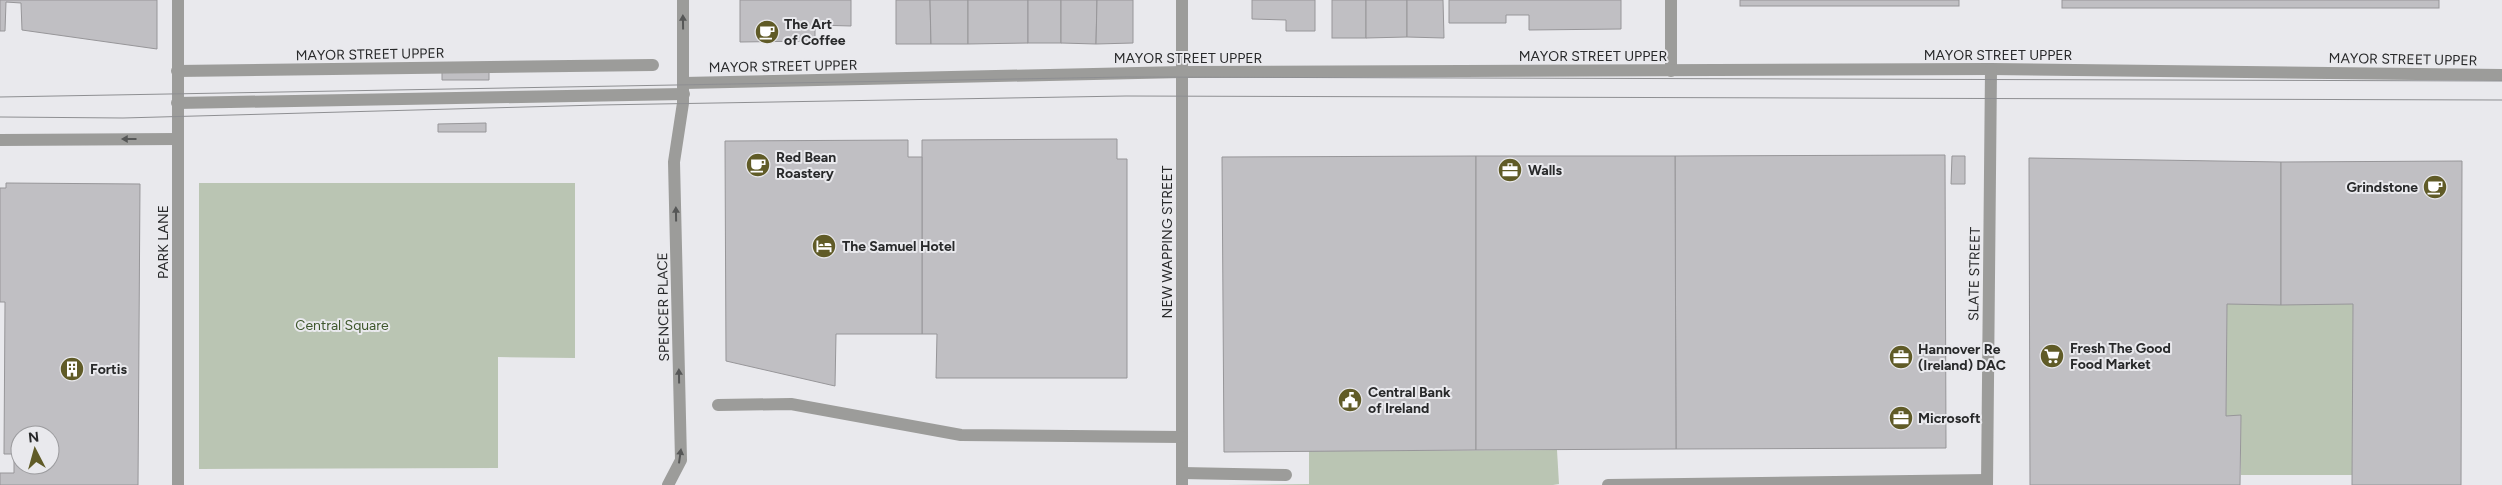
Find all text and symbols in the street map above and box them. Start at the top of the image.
one-way arrow [679,13,687,29]
place label: The Art of Coffee [784,16,846,49]
cafe icon: The Art of Coffee [754,19,780,45]
street label: MAYOR STREET UPPER [295,45,445,64]
street label: MAYOR STREET UPPER [1924,47,2073,64]
street label: MAYOR STREET UPPER [1519,48,1668,65]
street label: MAYOR STREET UPPER [1114,50,1263,67]
street label: MAYOR STREET UPPER [2328,50,2478,69]
street label: MAYOR STREET UPPER [708,57,858,76]
one-way arrow [121,135,137,143]
place label: Red Bean Roastery [776,149,836,182]
cafe icon: Red Bean Roastery [745,152,771,178]
office icon: Walls [1497,157,1523,183]
place label: Walls [1528,162,1563,179]
street label: NEW WAPPING STREET [1159,165,1176,318]
cafe icon: Grindstone [2422,174,2448,200]
place label: Grindstone [2346,179,2418,196]
street label: PARK LANE [155,205,172,279]
one-way arrow [671,205,679,221]
street label: SLATE STREET [1965,227,1984,321]
hotel icon: The Samuel Hotel [811,233,837,259]
place label: The Samuel Hotel [842,238,955,255]
street label: SPENCER PLACE [654,252,673,362]
park label: Central Square [295,317,389,334]
place label: Fresh The Good Food Market [2070,340,2171,373]
place label: Hannover Re (Ireland) DAC [1918,341,2006,374]
supermarket icon: Fresh The Good Food Market [2039,343,2065,369]
office icon: Hannover Re (Ireland) DAC [1888,344,1914,370]
building icon: Fortis [59,356,85,382]
place label: Fortis [90,361,127,378]
one-way arrow [675,368,683,384]
place label: Central Bank of Ireland [1368,384,1451,417]
public building icon: Central Bank of Ireland [1337,387,1363,413]
office icon: Microsoft [1888,405,1914,431]
place label: Microsoft [1918,410,1981,427]
north arrow [10,425,60,475]
text: N [27,429,40,447]
one-way arrow [676,448,684,464]

